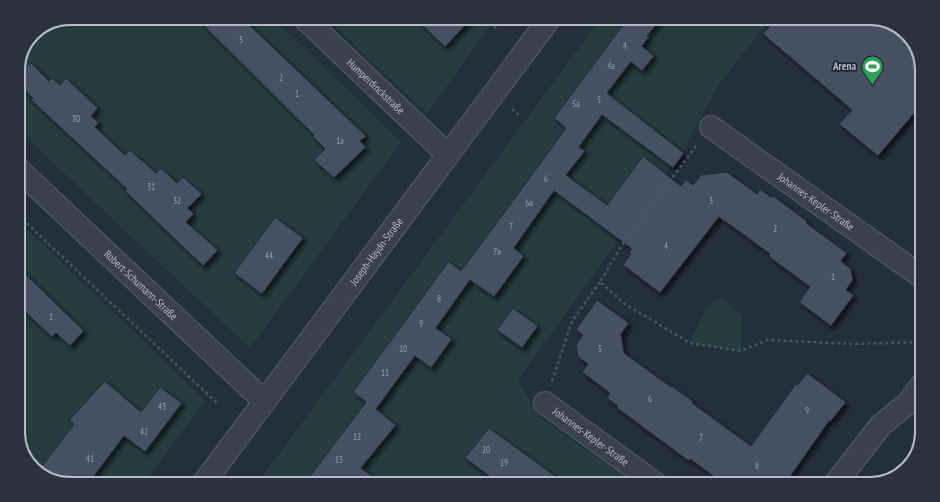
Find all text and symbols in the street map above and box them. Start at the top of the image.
house number: 3 [239,34,243,45]
house number: 4 [623,40,627,51]
sports icon: Arena [859,53,885,86]
street label: Humperdinckstraße [344,55,408,117]
place label: Arena [832,59,856,73]
house number: 4a [607,60,615,71]
house number: 2 [279,72,283,83]
house number: 1 [295,88,299,99]
house number: 5 [597,94,601,105]
house number: 5a [572,98,580,109]
house number: 30 [72,113,80,124]
house number: 1a [336,135,344,146]
street label: Johannes-Kepler-Straße [774,169,857,234]
house number: 6 [544,173,548,184]
house number: 31 [147,181,155,192]
house number: 32 [173,195,181,206]
house number: 3 [709,195,713,206]
house number: 6a [525,197,533,208]
street label: Joseph-Haydn-Straße [346,214,406,289]
house number: 7 [509,221,513,232]
house number: 2 [773,223,777,234]
house number: 4 [664,240,668,251]
house number: 7a [493,246,501,257]
street label: Robert-Schumann-Straße [101,247,181,323]
house number: 44 [265,250,273,261]
house number: 1 [831,271,835,282]
house number: 8 [437,293,441,304]
house number: 1 [49,311,53,322]
house number: 9 [419,318,423,329]
house number: 10 [399,343,407,354]
house number: 5 [598,343,602,354]
house number: 11 [381,367,389,378]
house number: 6 [648,393,652,404]
house number: 43 [158,401,166,412]
street label: Johannes-Kepler-Straße [550,404,632,469]
house number: 9 [805,405,809,416]
house number: 42 [140,426,148,437]
house number: 12 [353,431,361,442]
house number: 7 [699,432,703,443]
house number: 20 [482,444,490,455]
house number: 41 [86,453,94,464]
house number: 13 [335,454,343,465]
house number: 19 [500,457,508,468]
house number: 8 [755,460,759,471]

